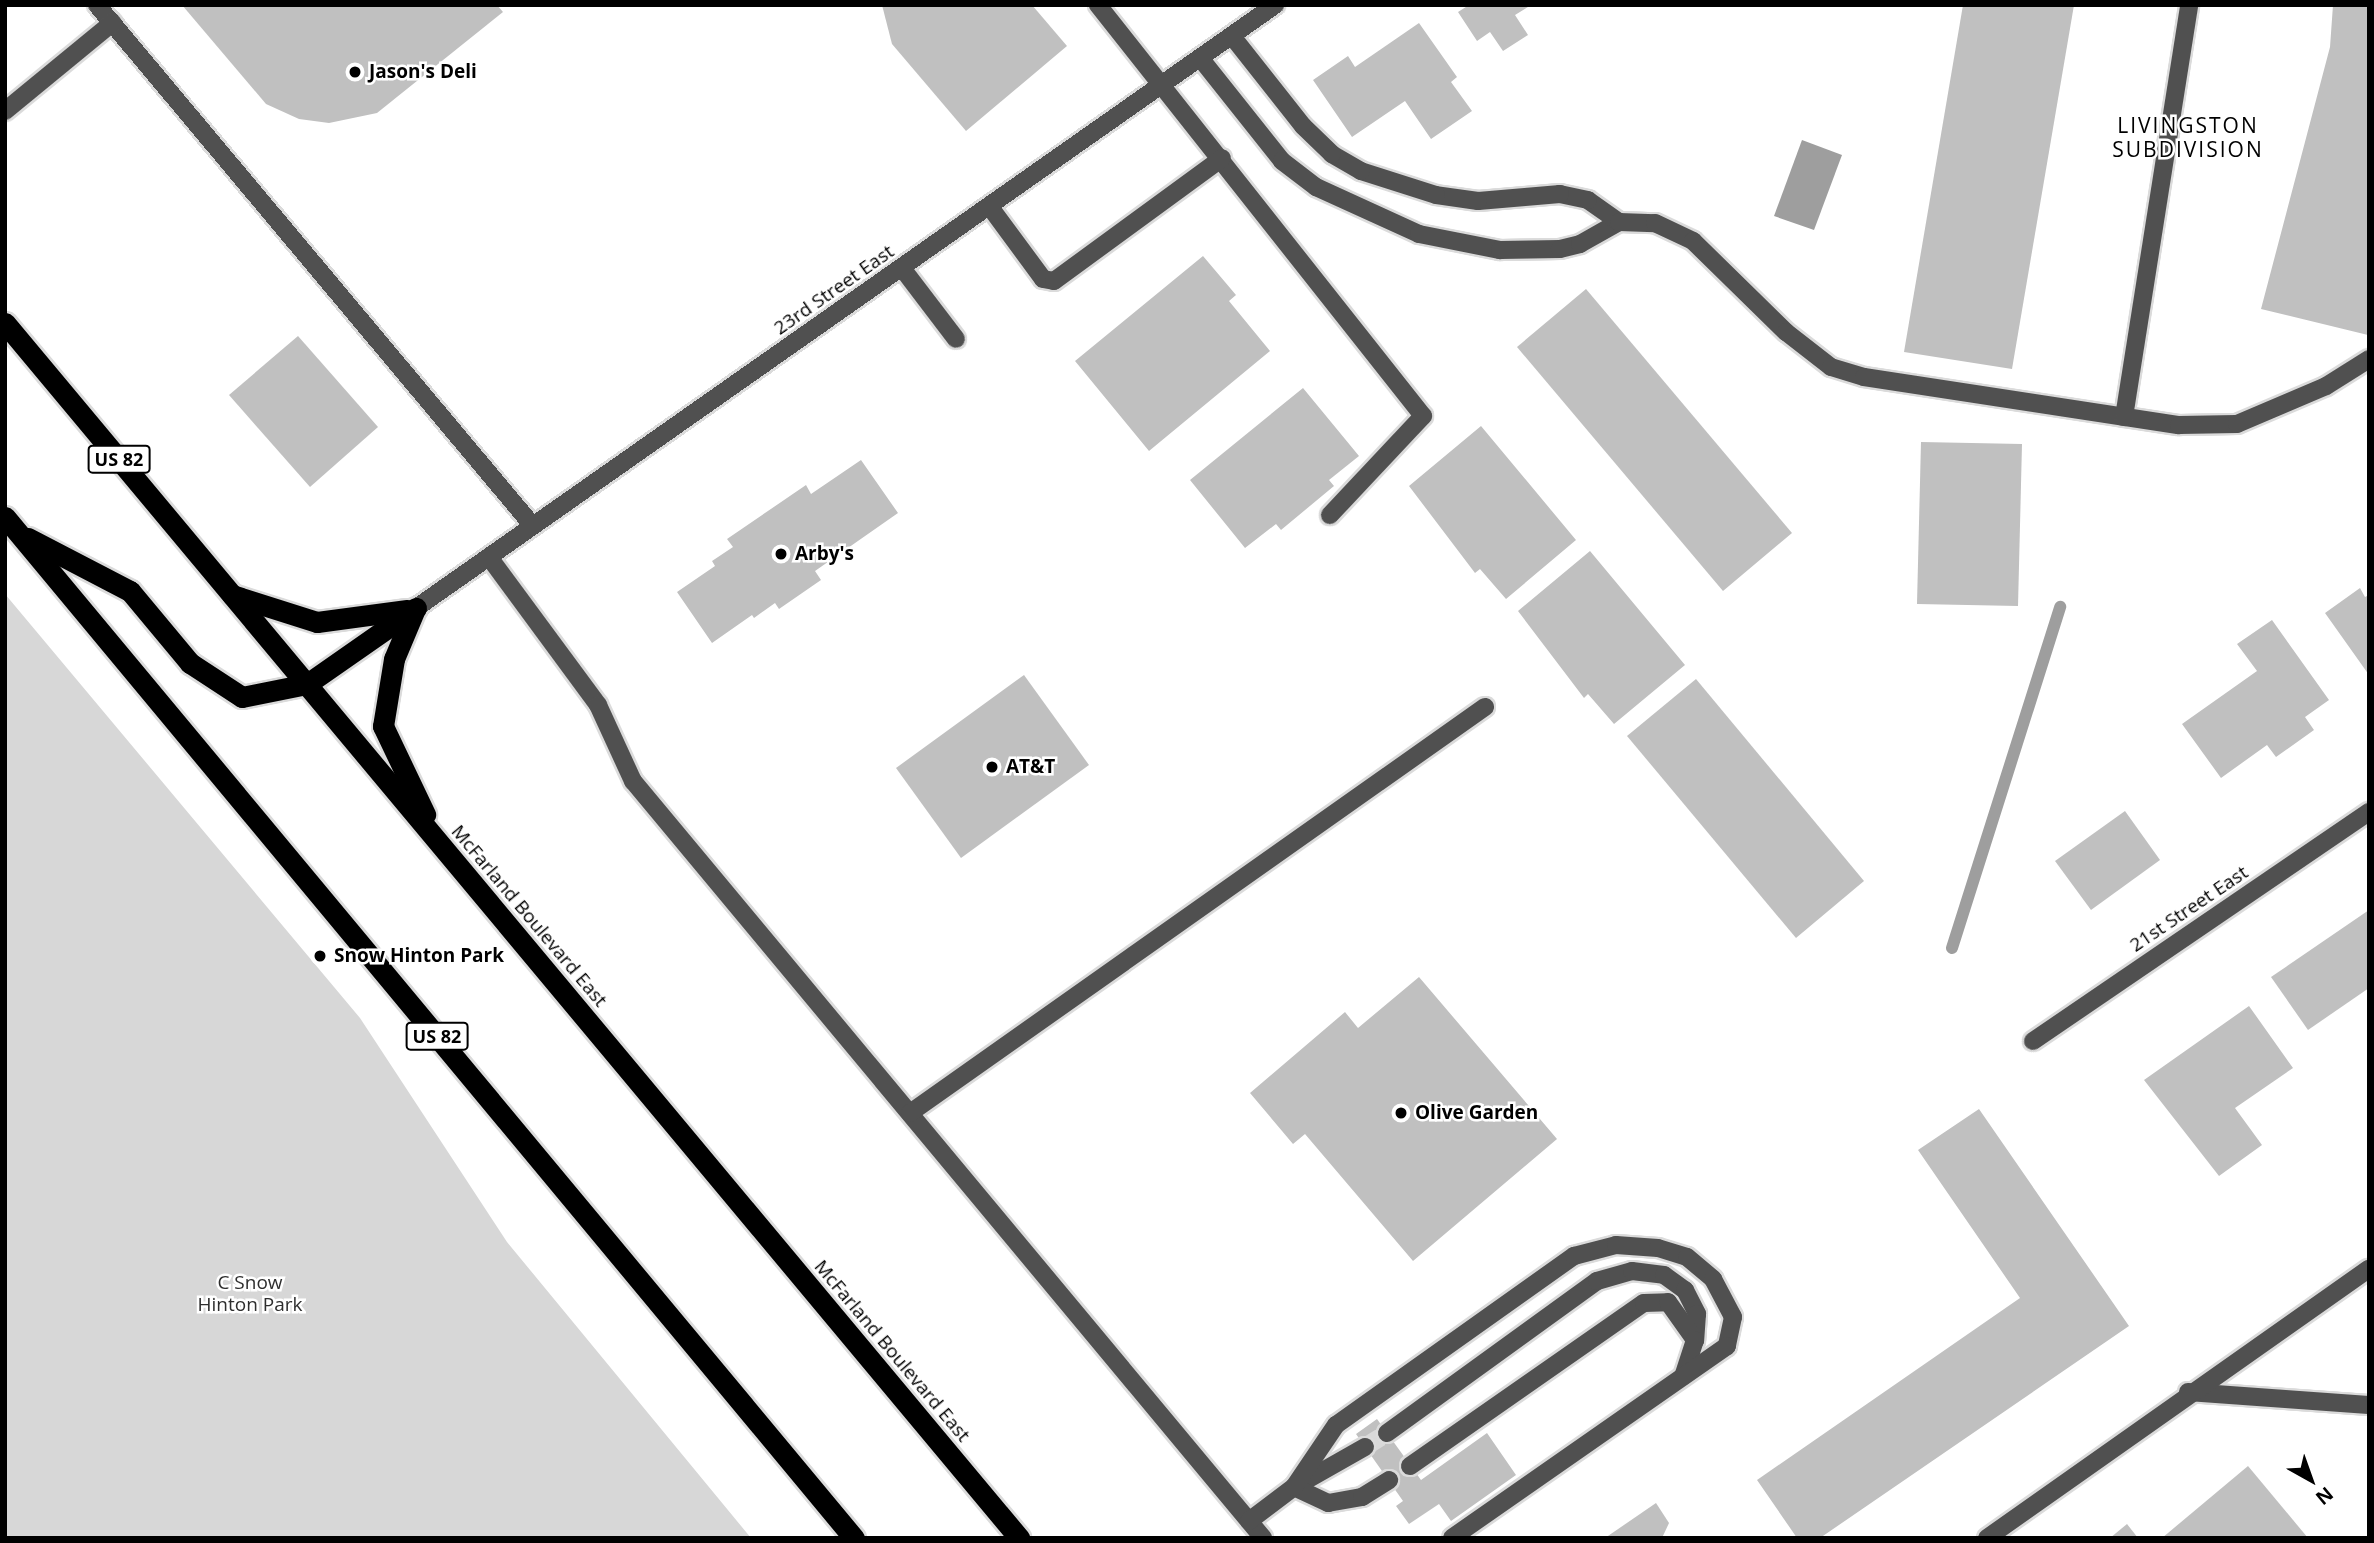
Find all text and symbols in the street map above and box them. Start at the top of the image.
place label: Jason's Deli [369,61,477,83]
marker: Jason's Deli [347,64,363,80]
district label: LIVINGSTON SUBDIVISION [2114,112,2262,162]
street label: 23rd Street East [770,240,898,340]
road number: US 82 [88,444,150,474]
place label: Arby's [795,543,854,565]
marker: Arby's [773,546,789,562]
place label: AT&T [1006,756,1055,778]
marker: AT&T [984,759,1000,775]
street label: McFarland Boulevard East [446,821,612,1011]
street label: 21st Street East [2126,861,2252,957]
place label: Snow Hinton Park [334,945,504,967]
marker: Snow Hinton Park [312,948,328,964]
road number: US 82 [406,1021,468,1050]
place label: Olive Garden [1415,1102,1538,1124]
marker: Olive Garden [1393,1105,1409,1121]
street label: McFarland Boulevard East [809,1256,975,1446]
park label: C Snow Hinton Park [198,1272,302,1316]
north arrow [2276,1445,2346,1515]
text: N [2310,1481,2339,1511]

